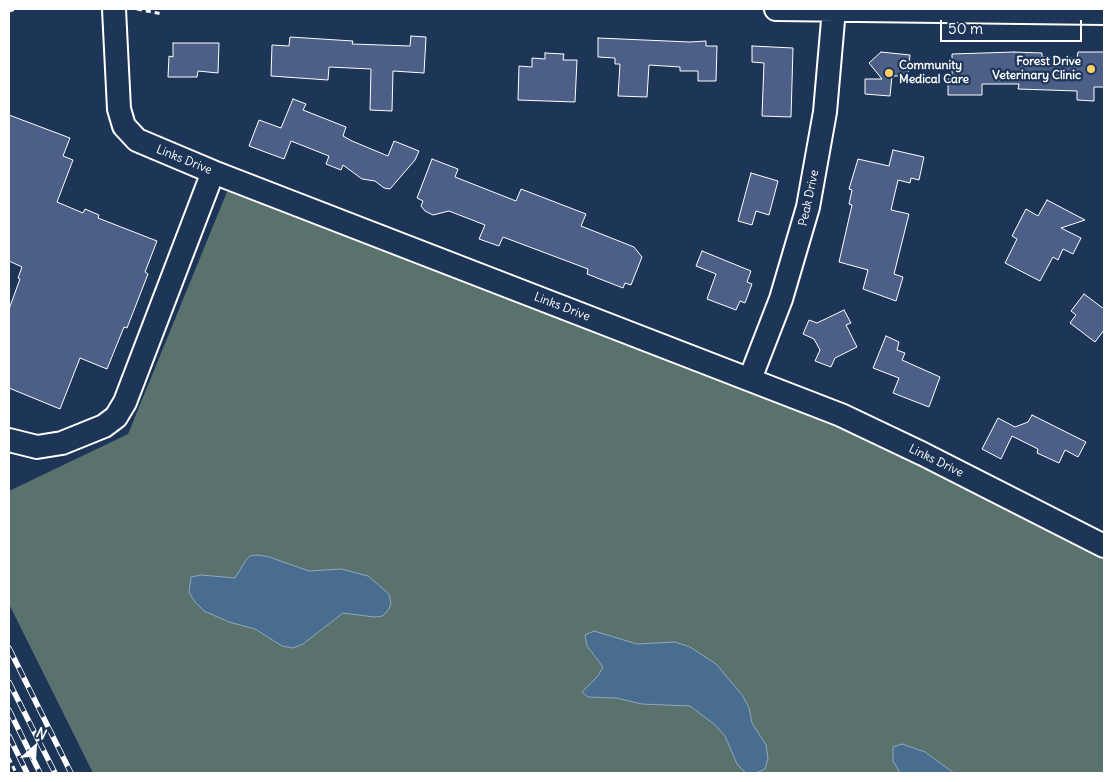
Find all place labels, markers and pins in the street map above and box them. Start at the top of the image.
place label: Forest Drive Veterinary Clinic [992,55,1081,83]
place label: Community Medical Care [899,59,969,87]
marker: Forest Drive Veterinary Clinic [1085,63,1097,75]
marker: Community Medical Care [883,67,895,79]

